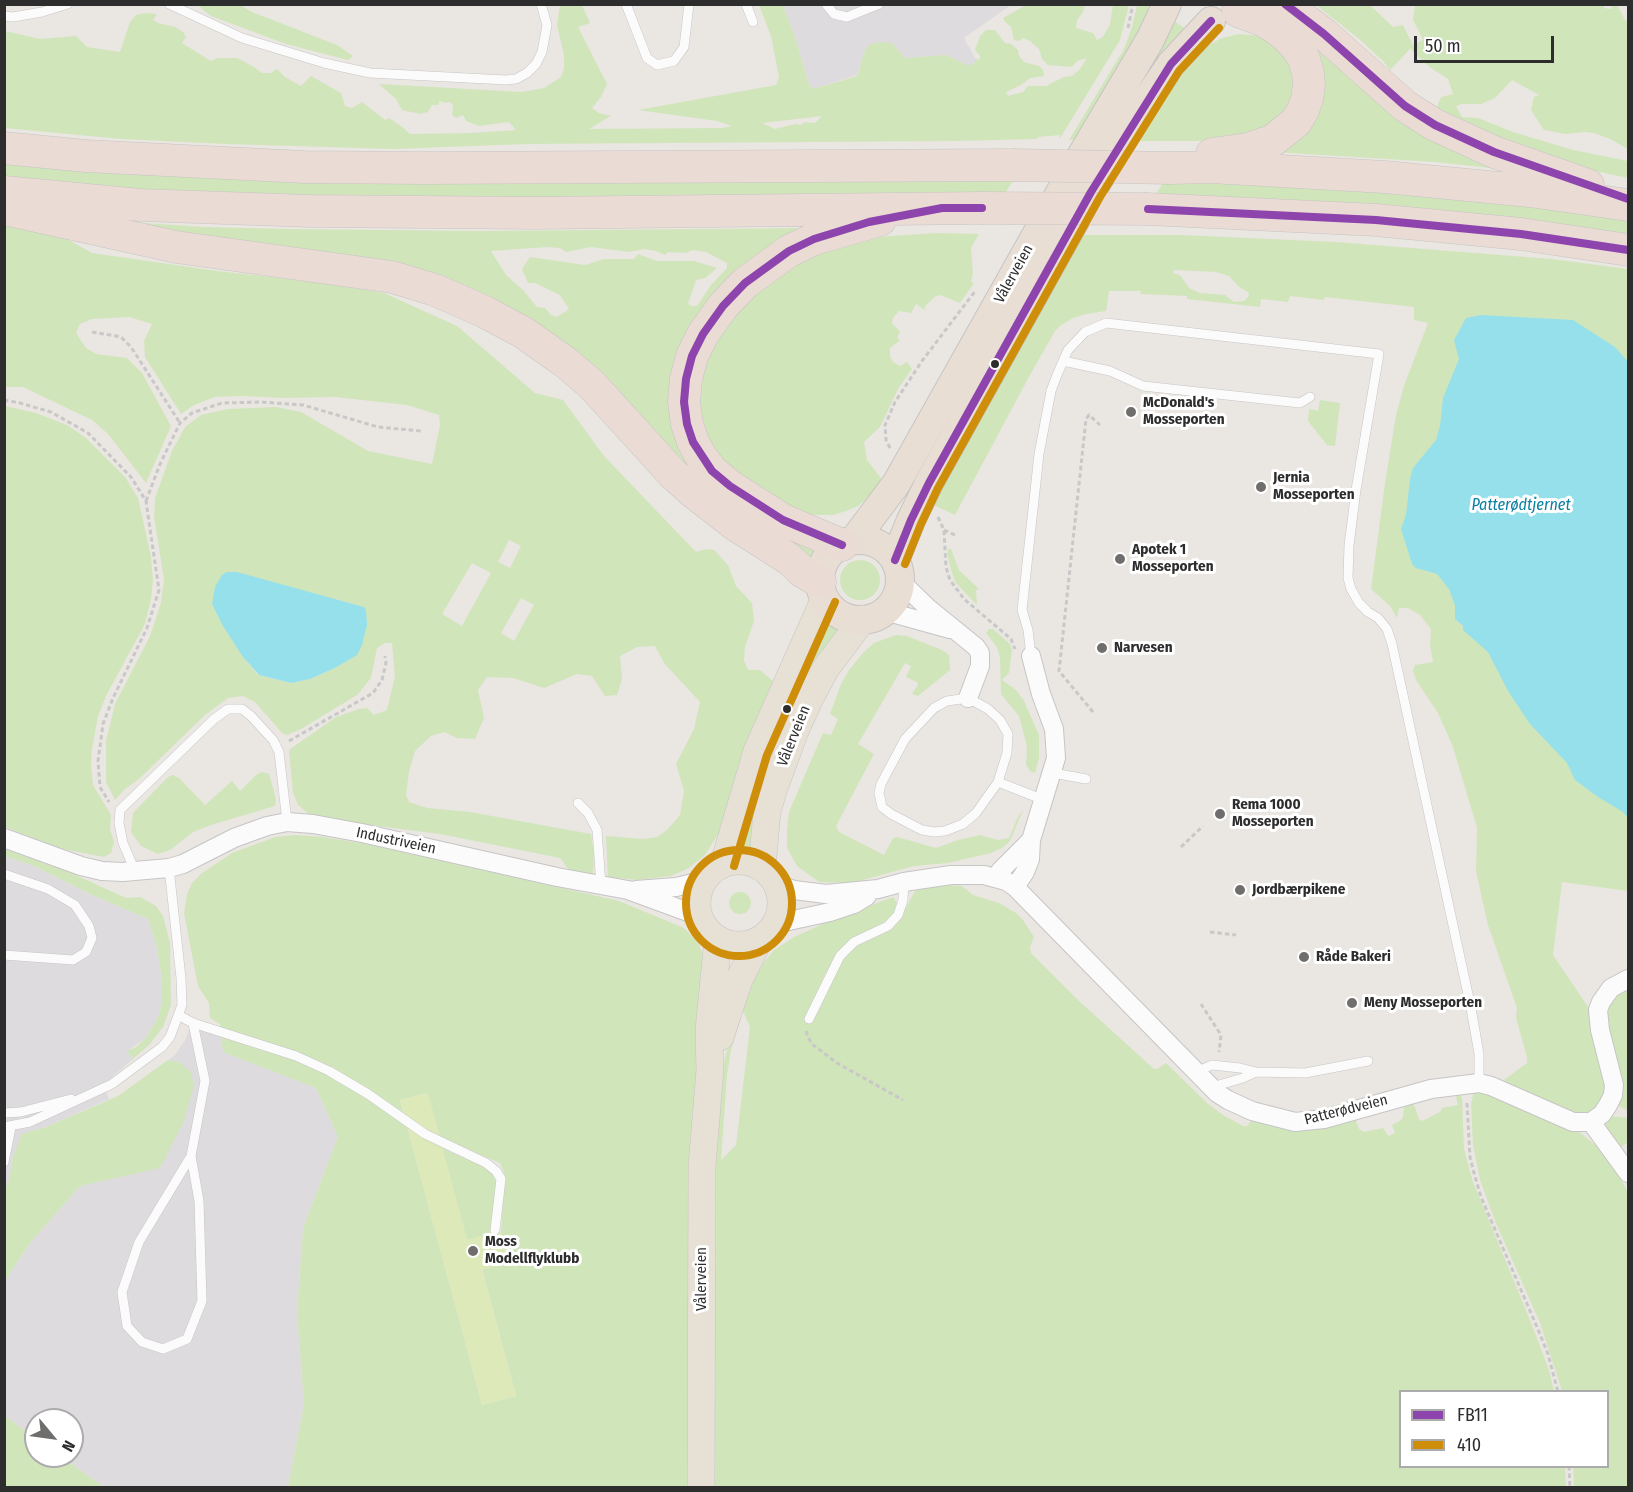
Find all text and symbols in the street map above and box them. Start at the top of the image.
scale bar [1417,24,1556,62]
text: 50 m [1425,35,1461,57]
street label: Vålerveien [991,242,1037,306]
unlabelled marker [989,358,1001,370]
place label: McDonald's Mosseporten [1143,394,1225,429]
marker: McDonald's Mosseporten [1124,405,1138,419]
place label: Jernia Mosseporten [1273,469,1355,504]
marker: Jernia Mosseporten [1254,480,1268,494]
water label: Patterødtjernet [1471,496,1571,516]
place label: Apotek 1 Mosseporten [1132,541,1214,576]
marker: Apotek 1 Mosseporten [1113,552,1127,566]
place label: Narvesen [1114,639,1172,657]
marker: Narvesen [1095,641,1109,655]
street label: Vålerveien [774,703,814,769]
unlabelled marker [781,703,793,715]
place label: Rema 1000 Mosseporten [1232,796,1314,831]
marker: Rema 1000 Mosseporten [1213,807,1227,821]
street label: Industriveien [354,824,438,858]
place label: Jordbærpikene [1252,881,1345,899]
marker: Jordbærpikene [1233,883,1247,897]
place label: Råde Bakeri [1316,948,1391,966]
marker: Råde Bakeri [1297,950,1311,964]
place label: Meny Mosseporten [1364,994,1482,1012]
marker: Meny Mosseporten [1345,996,1359,1010]
street label: Patterødveien [1302,1091,1390,1129]
place label: Moss Modellflyklubb [485,1233,579,1268]
marker: Moss Modellflyklubb [466,1244,480,1258]
street label: Vålerveien [693,1247,711,1311]
legend [1399,1390,1609,1468]
text: FB11 [1457,1404,1488,1426]
north arrow [24,1408,84,1468]
text: 410 [1457,1434,1481,1456]
text: N [58,1437,79,1455]

